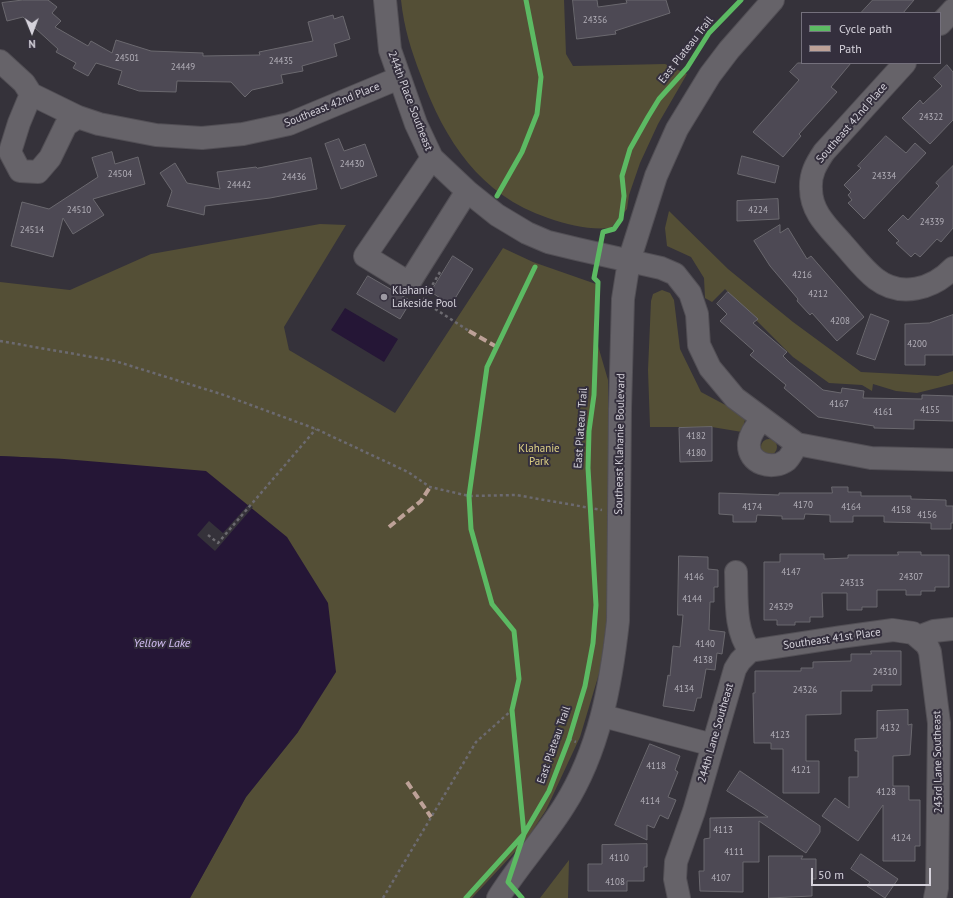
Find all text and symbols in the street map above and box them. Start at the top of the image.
north arrow [12,12,52,52]
legend [801,12,941,64]
street label: East Plateau Trail [656,14,716,86]
house number: 24356 [583,15,607,25]
text: Cycle path [839,21,892,36]
text: N [28,37,36,51]
text: Path [839,41,862,56]
street label: 244th Place Southeast [385,49,435,153]
house number: 24501 [115,53,139,63]
house number: 24435 [269,56,293,66]
house number: 24449 [171,62,195,72]
street label: Southeast 42nd Place [282,80,382,130]
street label: Southeast 42nd Place [814,80,890,166]
house number: 24322 [919,112,943,122]
house number: 24430 [340,159,364,169]
house number: 24504 [108,169,132,179]
house number: 24334 [872,171,896,181]
house number: 24436 [282,172,306,182]
house number: 24442 [227,180,251,190]
house number: 24510 [67,205,91,215]
house number: 4224 [748,205,768,215]
house number: 24339 [920,217,944,227]
house number: 24514 [20,225,44,235]
house number: 4216 [792,270,812,280]
place label: Klahanie Lakeside Pool [392,284,456,310]
house number: 4212 [808,289,828,299]
marker: Klahanie Lakeside Pool [379,292,389,302]
house number: 4208 [830,316,850,326]
house number: 4200 [907,339,927,349]
street label: Southeast Klahanie Boulevard [612,373,628,515]
street label: East Plateau Trail [572,387,590,469]
house number: 4167 [829,399,849,409]
house number: 4155 [920,405,940,415]
house number: 4161 [873,407,893,417]
house number: 4182 [686,431,706,441]
park label: Klahanie Park [518,442,560,468]
house number: 4180 [686,448,706,458]
house number: 4170 [793,500,813,510]
house number: 4174 [742,502,762,512]
house number: 4164 [841,502,861,512]
house number: 4158 [891,505,911,515]
house number: 4156 [917,510,937,520]
house number: 4147 [781,567,801,577]
house number: 4146 [684,572,704,582]
house number: 24307 [899,572,923,582]
house number: 24313 [840,578,864,588]
house number: 4144 [682,594,702,604]
house number: 24329 [769,602,793,612]
street label: Southeast 41st Place [782,626,882,652]
water label: Yellow Lake [134,637,190,651]
house number: 4140 [695,639,715,649]
house number: 4138 [693,655,713,665]
house number: 24310 [873,667,897,677]
street label: 244th Lane Southeast [695,682,737,784]
house number: 4134 [674,684,694,694]
house number: 24326 [793,685,817,695]
street label: East Plateau Trail [535,704,573,786]
street label: 243rd Lane Southeast [931,710,945,814]
house number: 4132 [880,723,900,733]
house number: 4123 [770,730,790,740]
house number: 4118 [646,761,666,771]
house number: 4121 [791,765,811,775]
house number: 4128 [876,787,896,797]
house number: 4114 [640,796,660,806]
house number: 4113 [713,825,733,835]
house number: 4124 [891,833,911,843]
house number: 4111 [724,847,744,857]
house number: 4110 [609,853,629,863]
scale bar [813,860,933,886]
text: 50 m [818,867,844,882]
house number: 4107 [711,873,731,883]
house number: 4108 [605,877,625,887]

